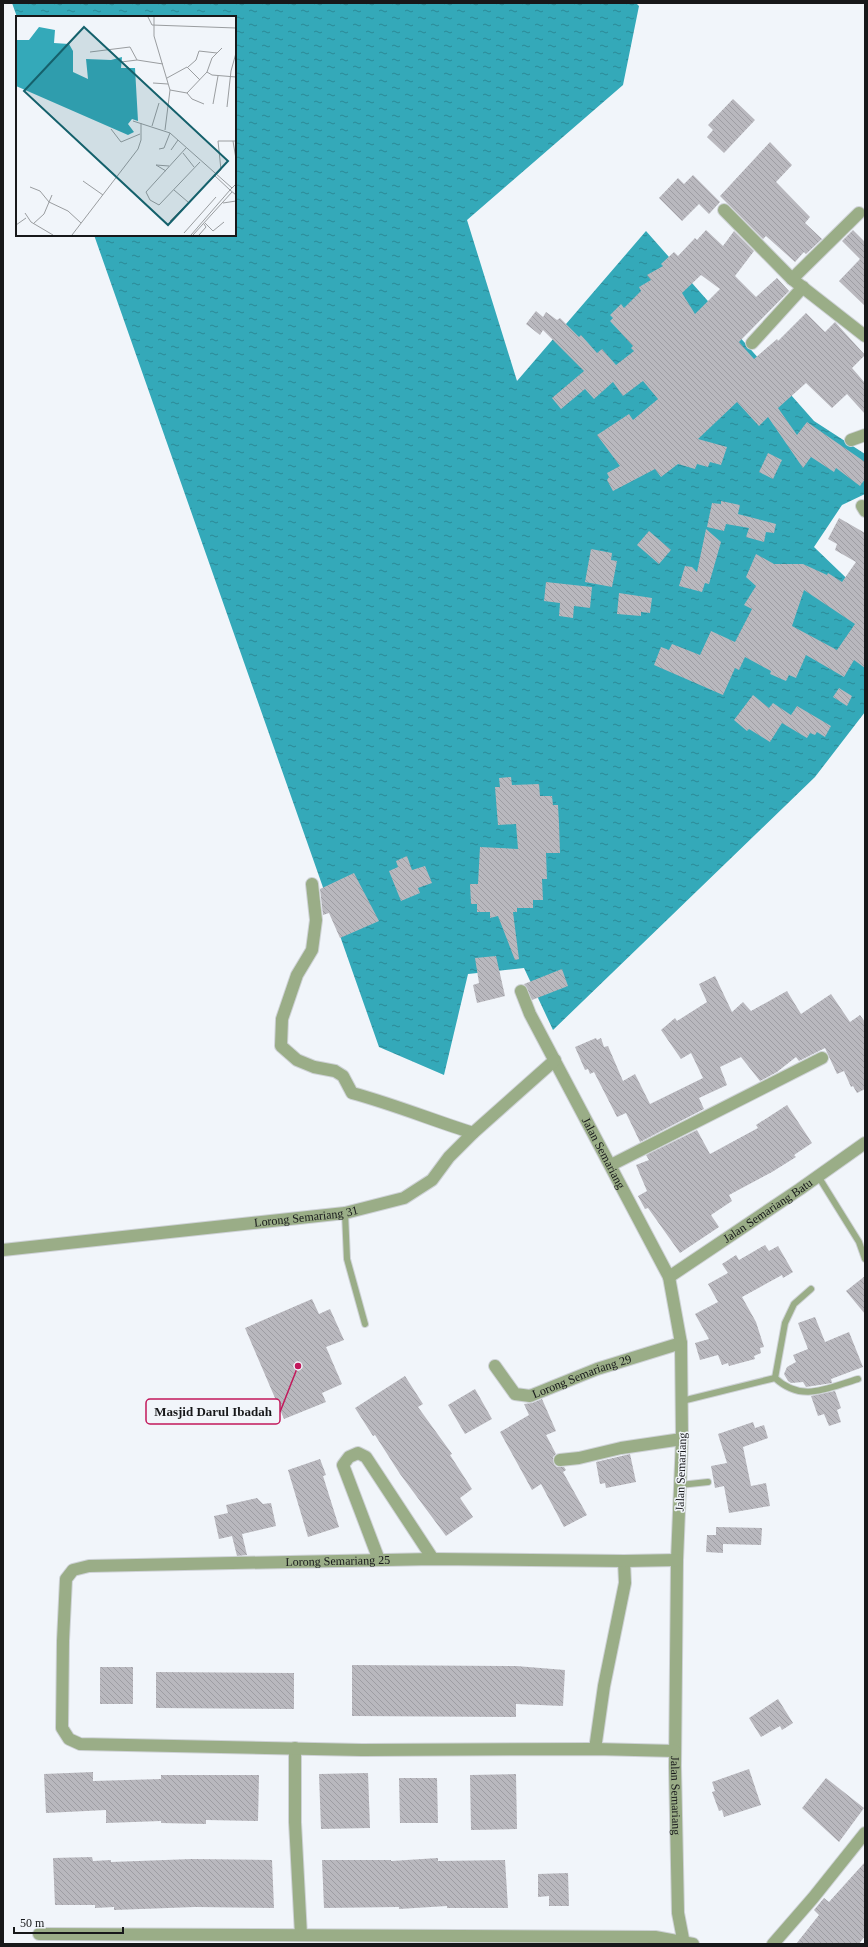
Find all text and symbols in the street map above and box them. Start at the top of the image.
inset map [16,16,236,236]
street label: Jalan Semariang [579,1115,628,1191]
street label: Jalan Semariang Batu [720,1175,815,1246]
street label: Lorong Semariang 31 [253,1203,360,1230]
street label: Lorong Semariang 29 [530,1352,633,1401]
callout: Masjid Darul Ibadah [146,1399,280,1424]
text: Masjid Darul Ibadah [154,1404,273,1419]
street label: Jalan Semariang [673,1432,689,1512]
street label: Lorong Semariang 25 [285,1553,390,1569]
street label: Jalan Semariang [668,1756,683,1835]
scale bar [14,1909,123,1935]
text: 50 m [20,1916,45,1930]

